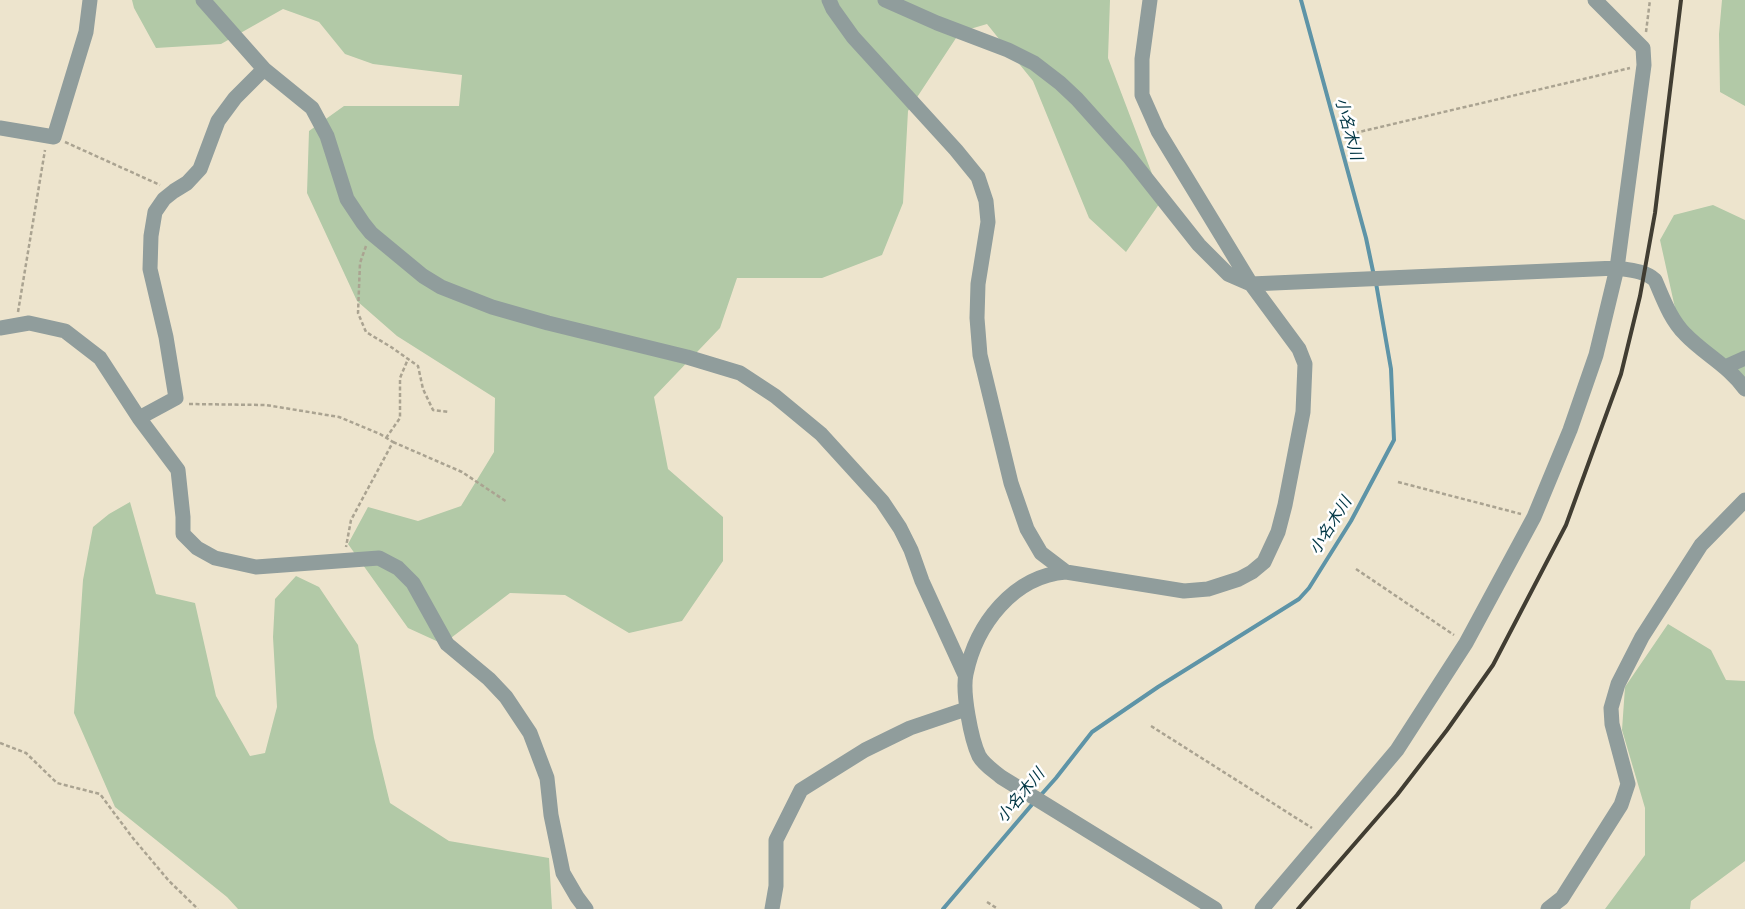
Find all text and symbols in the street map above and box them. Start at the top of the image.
water label: 小名木川 [1330,96,1366,162]
water label: 小名木川 [1306,494,1356,558]
water label: 小名木川 [993,765,1049,827]

